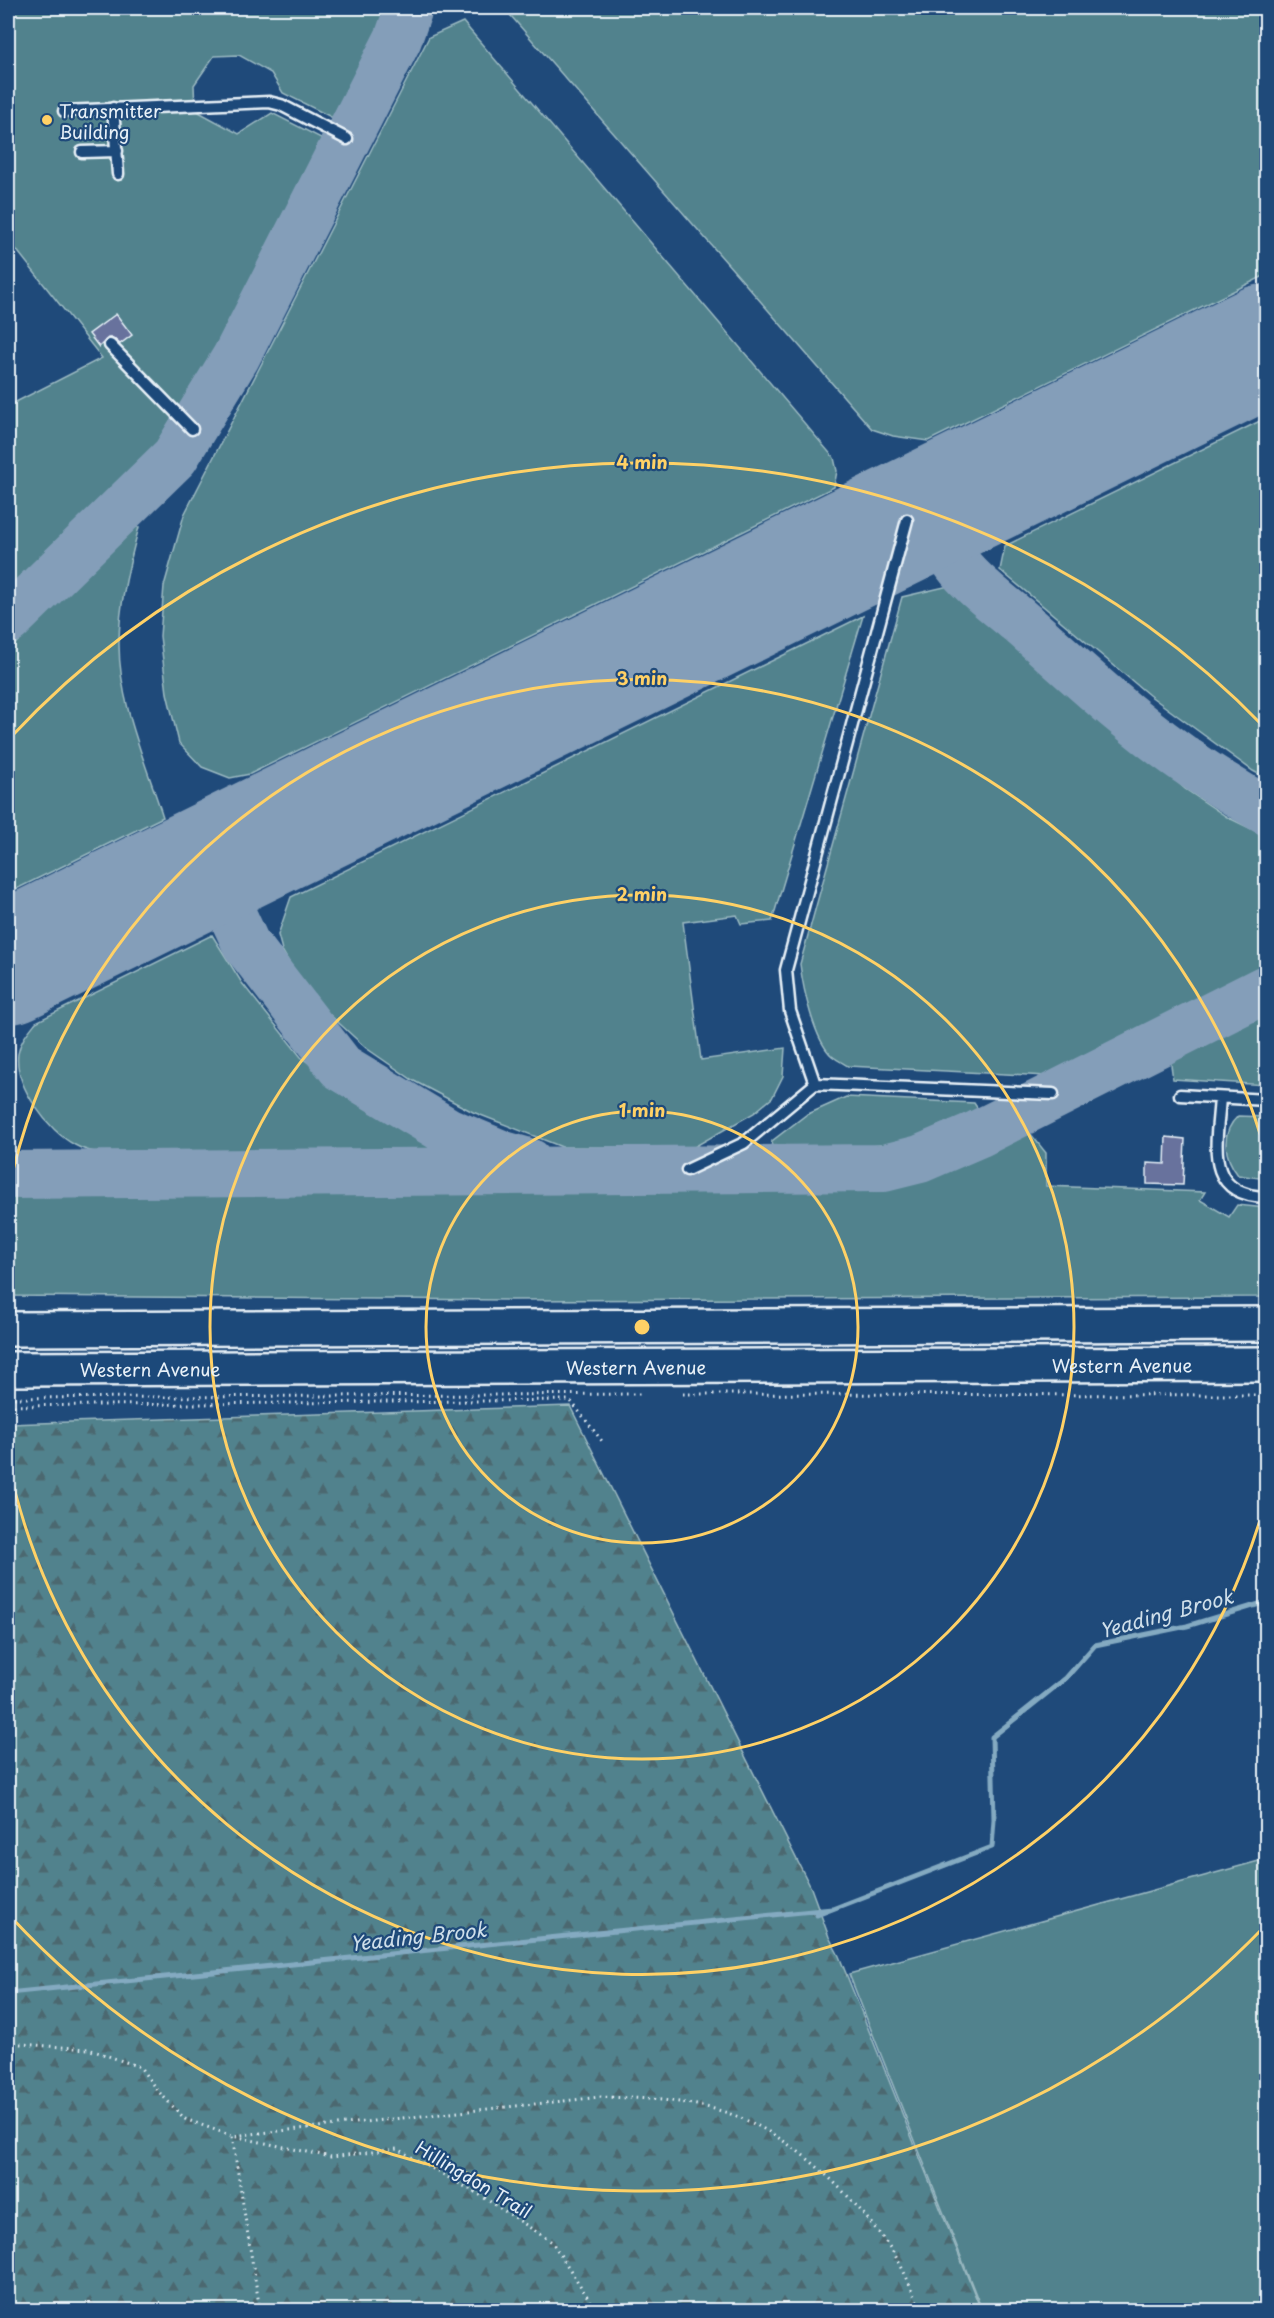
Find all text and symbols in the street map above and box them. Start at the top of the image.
place label: Transmitter Building [59,97,162,145]
marker: Transmitter Building [40,113,54,127]
text: 4 min [616,448,668,475]
text: 3 min [617,664,667,691]
text: 2 min [617,880,667,907]
text: 1 min [619,1096,665,1123]
centre of rings [632,1317,652,1337]
street label: Western Avenue [1052,1351,1192,1378]
street label: Western Avenue [566,1353,706,1380]
street label: Western Avenue [80,1355,220,1382]
water label: Yeading Brook [1096,1580,1238,1645]
water label: Yeading Brook [348,1914,489,1958]
street label: Hillingdon Trail [411,2134,537,2224]

